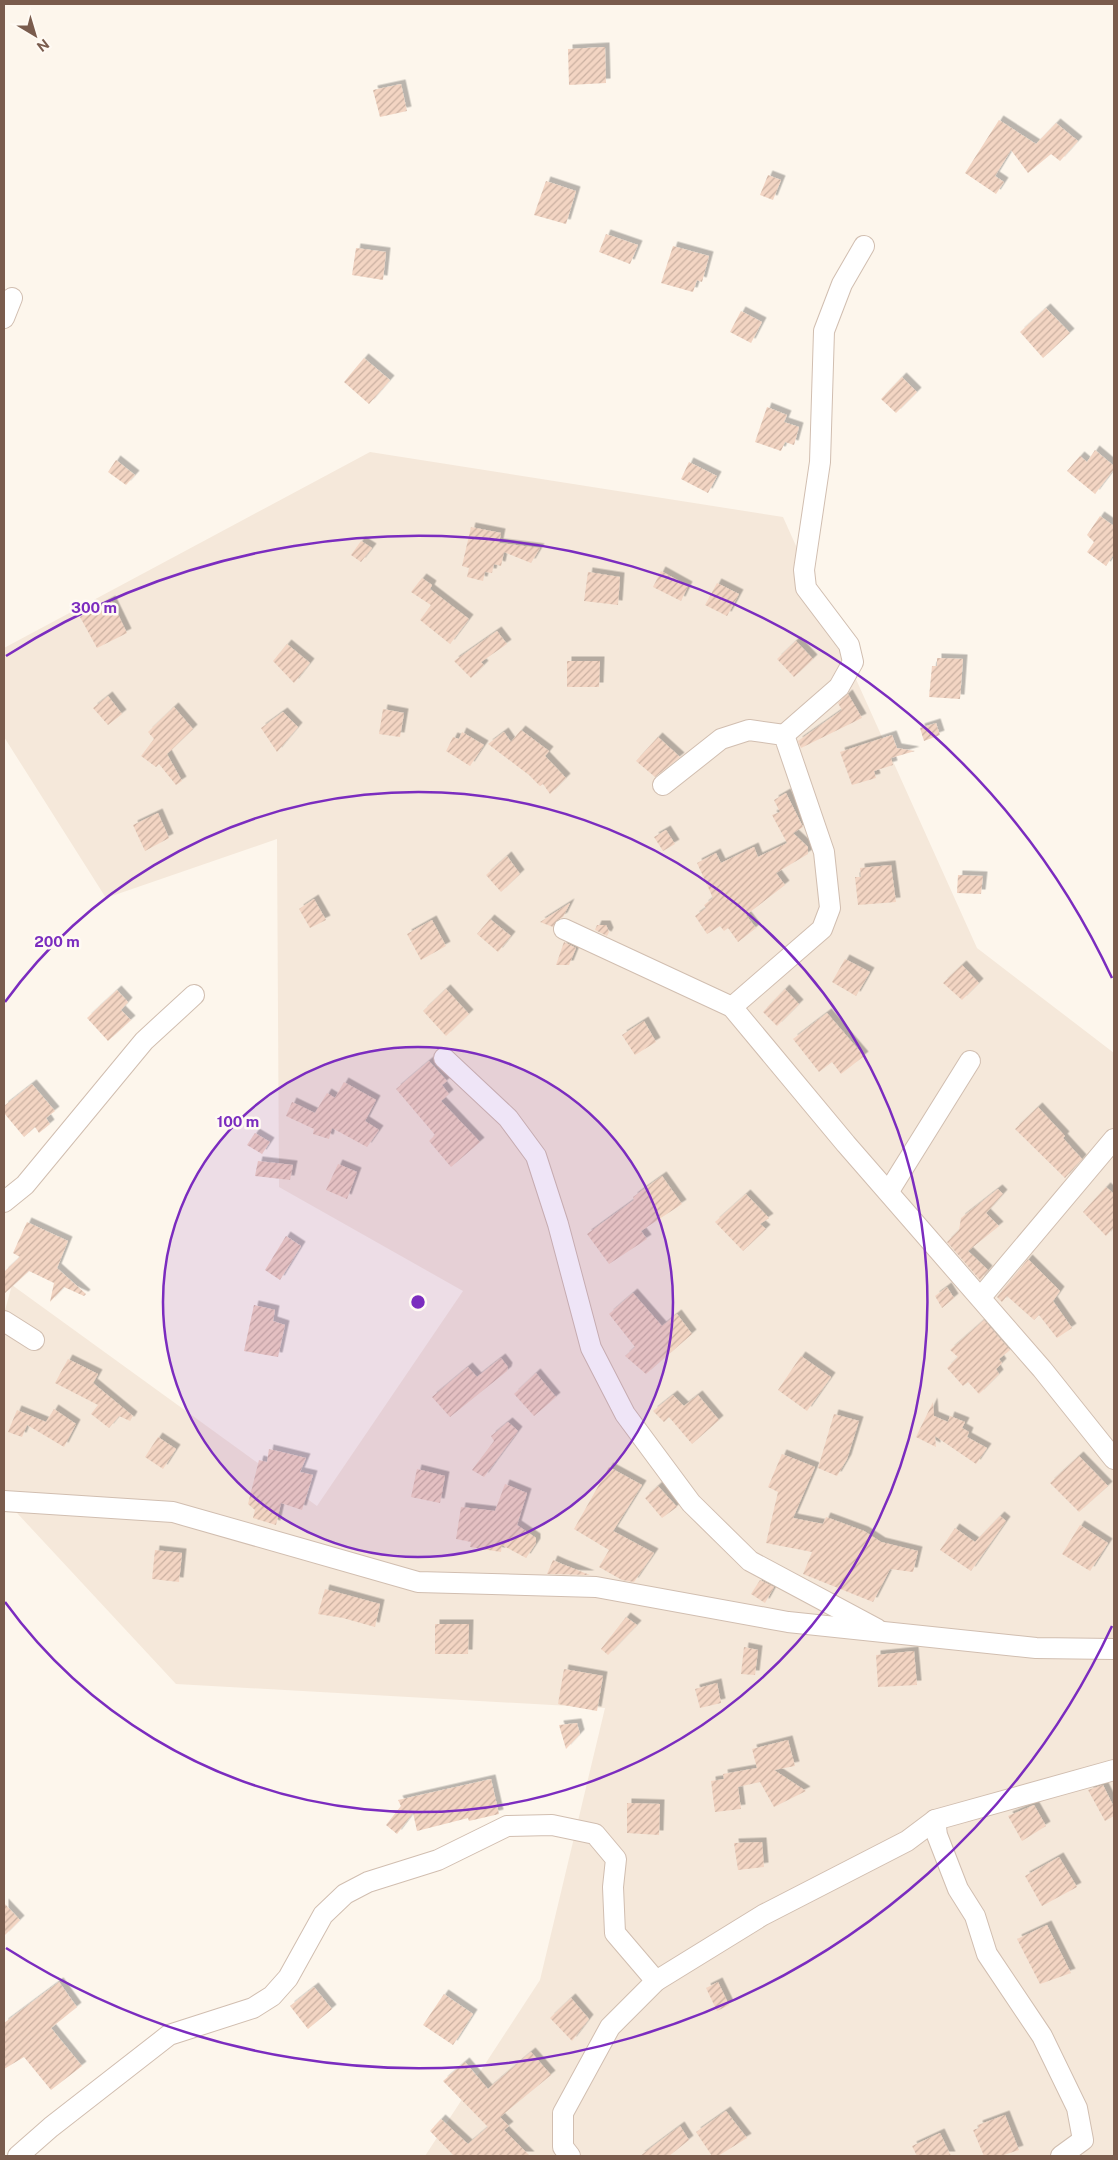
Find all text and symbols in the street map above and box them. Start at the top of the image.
north arrow [10,10,60,60]
text: N [34,36,52,55]
text: 300 m [71,599,117,616]
text: 200 m [34,933,80,950]
text: 100 m [217,1113,259,1130]
centre of rings [409,1293,427,1311]

